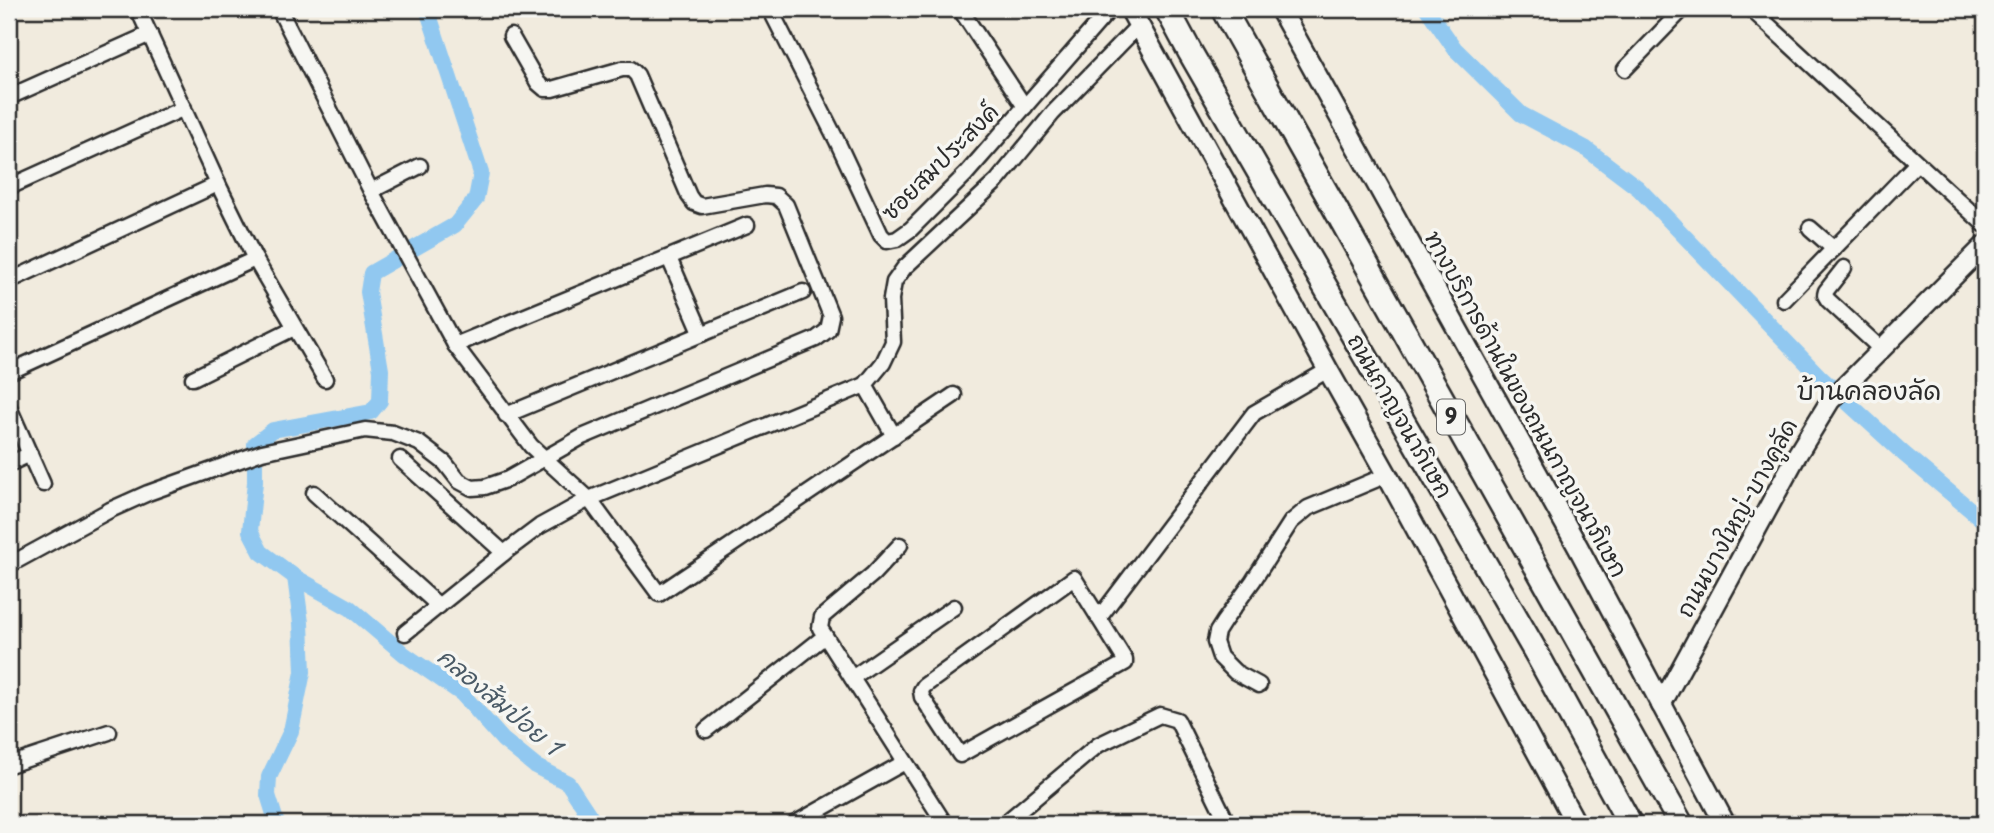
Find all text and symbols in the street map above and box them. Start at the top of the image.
street label: ซอยสมประสงค์ [872,94,1006,228]
street label: ทางบริการด้านในของถนนกาญจนาภิเษก [1417,223,1638,583]
street label: ถนนกาญจนาภิเษก [1340,326,1463,504]
district label: บ้านคลองลัด [1797,370,1941,409]
road number: 9 [1437,400,1465,434]
street label: ถนนบางใหญ่-บางคูลัด [1666,411,1807,624]
water label: คลองส้มป่อย 1 [431,638,572,765]

